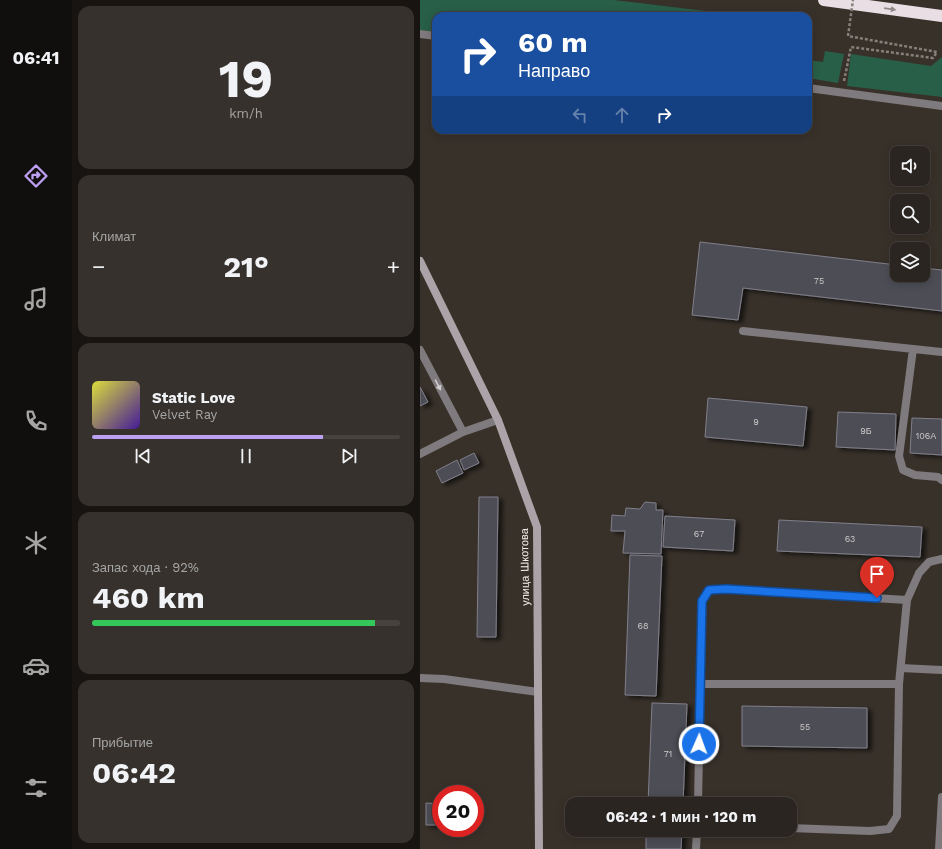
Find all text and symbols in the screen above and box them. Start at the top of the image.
one-way arrow [884,6,896,12]
text: 60 m [518,26,588,59]
icon: right [452,28,504,80]
text: 06:41 [12,47,60,68]
text: 19 [219,49,273,110]
text: Направо [518,60,590,81]
icon: left [569,104,591,126]
icon: ahead [611,104,633,126]
icon: right [653,104,675,126]
text: km/h [229,106,263,121]
map controls [890,146,930,282]
button: sound [890,146,930,186]
icon: directions [22,162,50,190]
button: search [890,194,930,234]
text: Климат [92,229,136,244]
button: layers [890,242,930,282]
text: 21° [223,249,269,284]
text: − [92,254,105,279]
text: + [387,254,400,279]
house number: 75 [814,276,824,286]
icon: music [22,285,50,313]
one-way arrow [435,379,441,391]
text: Static Love [152,389,235,407]
icon: phone [22,407,50,435]
text: Velvet Ray [152,407,217,422]
house number: 9 [753,417,759,427]
house number: 9Б [860,426,872,436]
house number: 106А [916,431,936,441]
icon: previous [132,445,154,467]
icon: pause [235,445,257,467]
icon: next [338,445,360,467]
street label: улица Шкотова [518,527,532,606]
icon: climate [22,529,50,557]
house number: 67 [694,529,704,539]
house number: 63 [845,534,855,544]
pin [860,557,894,598]
text: Запас хода · 92% [92,560,199,575]
icon: arrive [866,563,888,585]
text: 460 km [92,580,205,615]
house number: 68 [637,621,649,631]
icon: car [22,652,50,680]
house number: 55 [800,722,810,732]
position arrow [678,723,720,765]
text: Прибытие [92,735,153,750]
house number: 71 [664,749,672,759]
text: 06:42 [92,755,176,790]
icon: filters [22,774,50,802]
speed limit sign: 20 [432,785,484,837]
text: 06:42 · 1 мин · 120 m [606,808,756,826]

